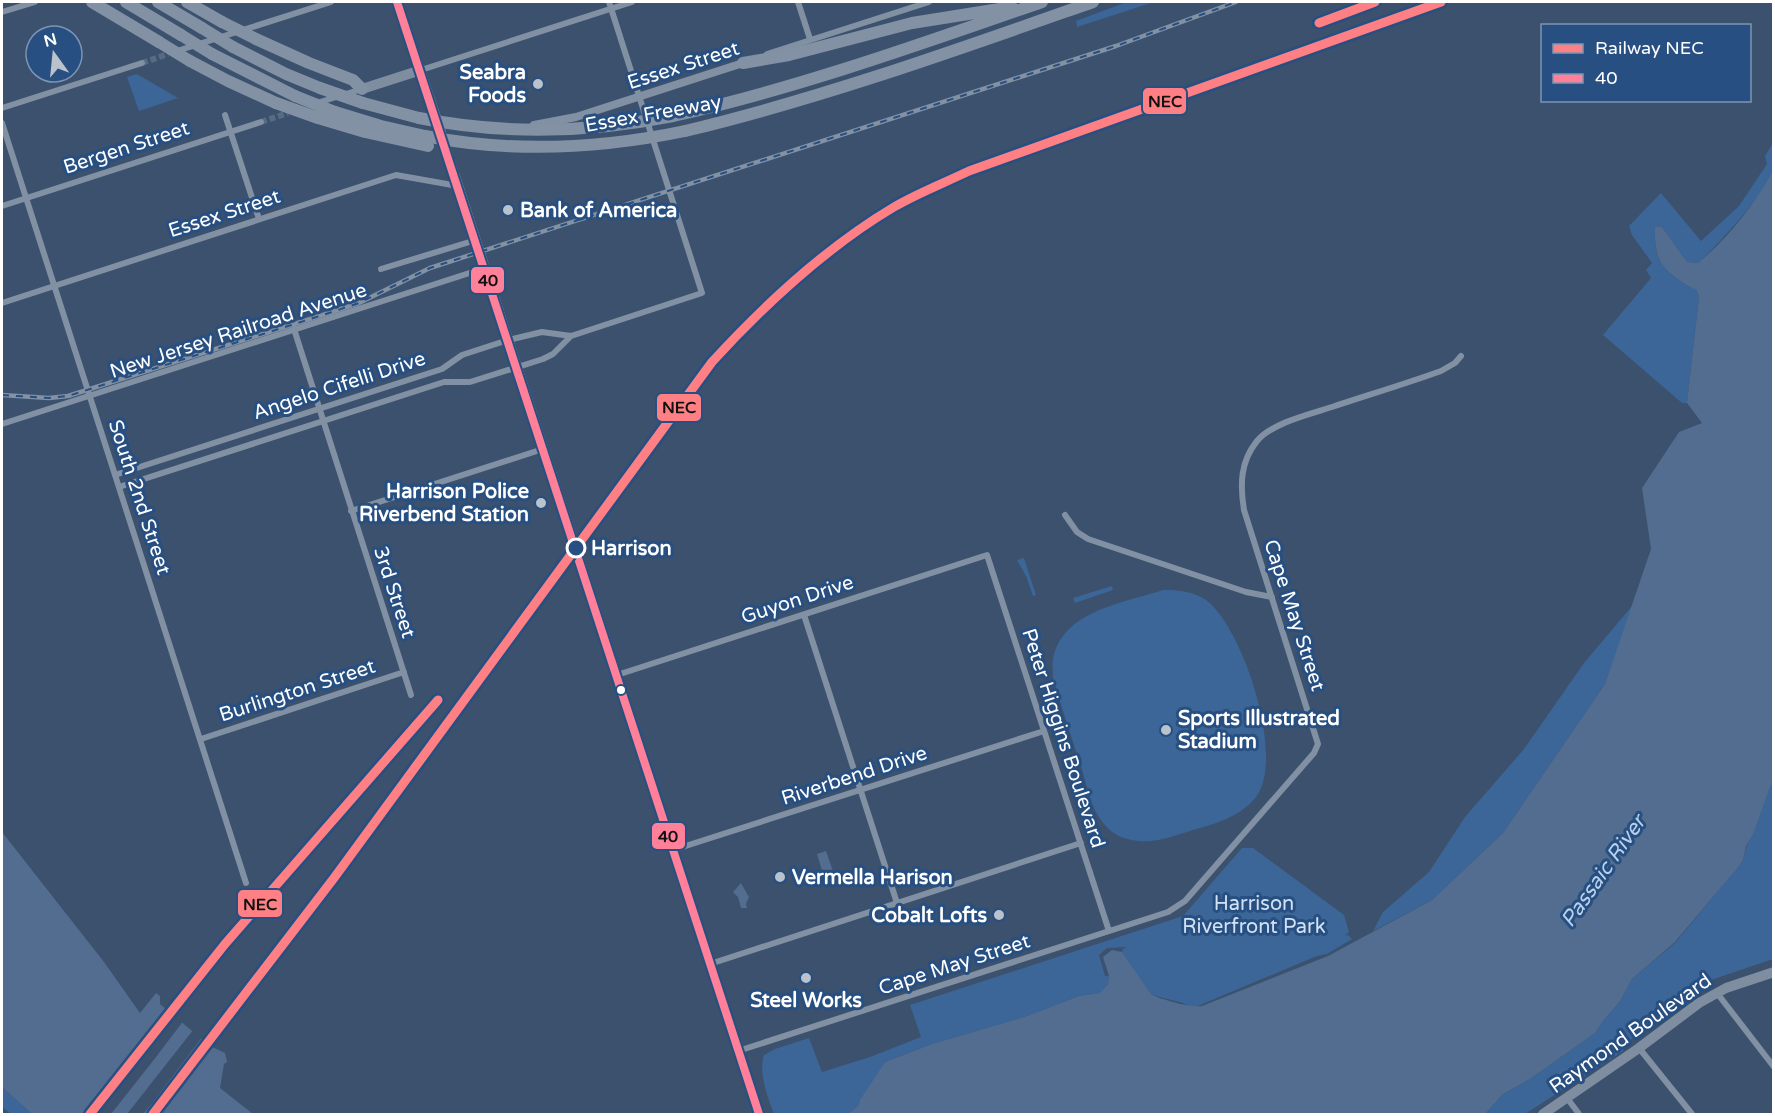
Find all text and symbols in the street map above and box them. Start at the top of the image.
north arrow [24,24,84,84]
legend [1541,24,1751,102]
text: N [42,29,59,52]
street label: Essex Street [624,36,743,95]
text: Railway NEC [1595,37,1704,59]
place label: Seabra Foods [460,61,526,108]
text: 40 [1595,67,1618,89]
marker: Seabra Foods [531,77,545,91]
line badge: NEC [1142,87,1187,115]
street label: Essex Freeway [583,90,724,138]
text: NEC [1148,92,1182,112]
street label: Bergen Street [60,116,193,180]
street label: Essex Street [165,184,284,243]
place label: Bank of America [520,199,677,223]
marker: Bank of America [501,203,515,217]
line badge: 40 [470,266,505,294]
text: 40 [478,271,498,291]
street label: New Jersey Railroad Avenue [107,278,370,384]
street label: Angelo Cifelli Drive [250,347,429,425]
line badge: NEC [656,393,702,422]
text: NEC [662,398,696,418]
street label: South 2nd Street [103,417,176,578]
place label: Harrison Police Riverbend Station [359,480,529,527]
marker: Harrison Police Riverbend Station [534,496,548,510]
place label: Harrison [591,537,672,561]
street label: Cape May Street [1258,537,1330,694]
marker: Harrison [566,538,586,558]
street label: 3rd Street [368,543,420,641]
street label: Guyon Drive [738,571,857,629]
street label: Peter Higgins Boulevard [1016,626,1110,851]
street label: Burlington Street [216,654,379,727]
unlabelled marker [615,684,627,696]
place label: Sports Illustrated Stadium [1178,707,1340,754]
marker: Sports Illustrated Stadium [1159,723,1173,737]
street label: Riverbend Drive [778,741,930,811]
water label: Passaic River [1556,808,1653,932]
line badge: 40 [651,822,686,850]
text: 40 [658,827,678,847]
place label: Vermella Harison [792,866,953,890]
marker: Vermella Harison [773,870,787,884]
line badge: NEC [237,889,283,918]
park label: Harrison Riverfront Park [1182,892,1326,939]
text: NEC [243,895,277,915]
place label: Cobalt Lofts [871,904,987,928]
marker: Cobalt Lofts [992,908,1006,922]
street label: Cape May Street [876,929,1033,1001]
street label: Raymond Boulevard [1545,969,1716,1099]
marker: Steel Works [799,971,813,985]
place label: Steel Works [750,989,862,1013]

